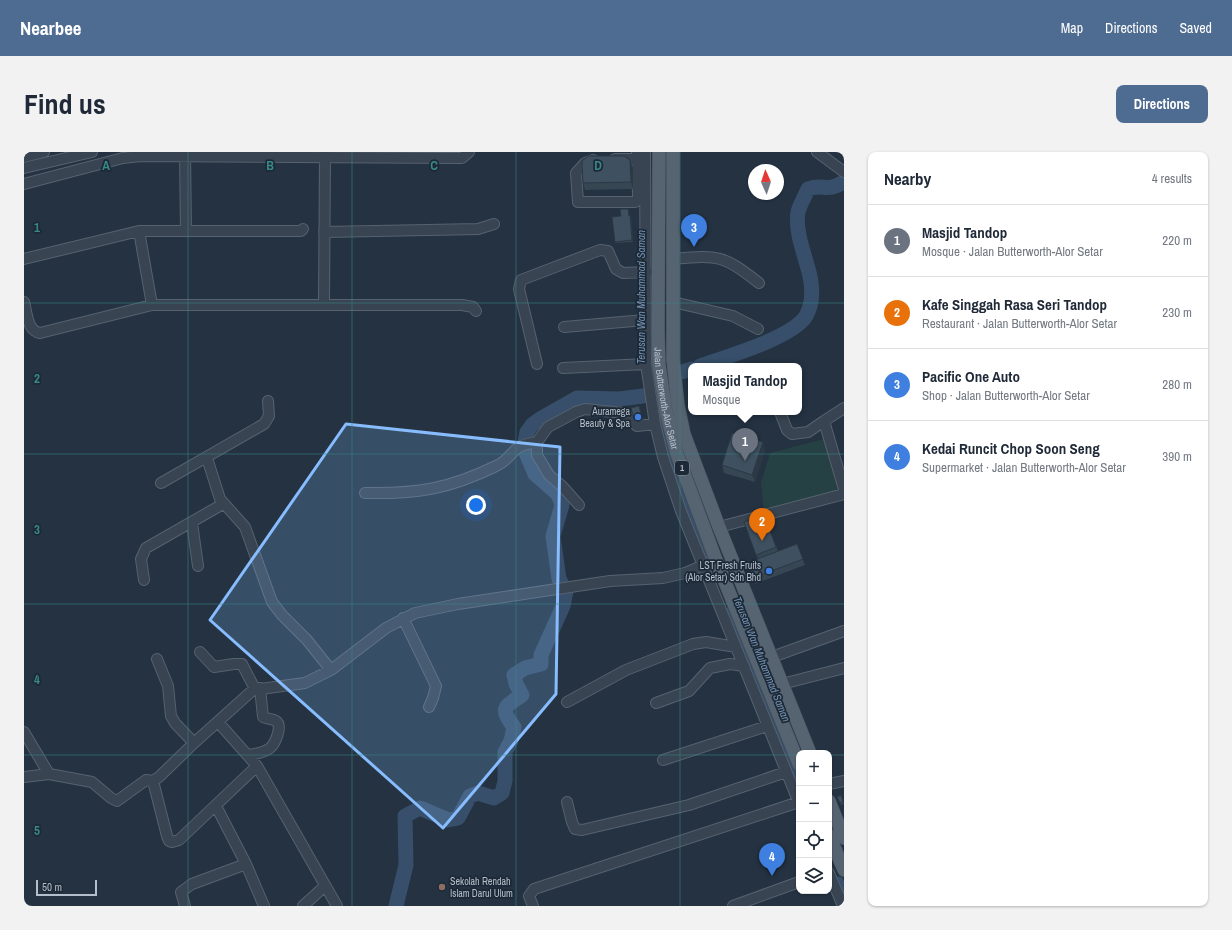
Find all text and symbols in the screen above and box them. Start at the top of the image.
text: Nearbee [20,15,81,41]
text: Map [1061,19,1083,37]
text: Directions [1105,19,1157,37]
text: Saved [1179,19,1212,37]
text: Find us [24,85,106,123]
button: Directions [1116,85,1208,123]
text: A [102,157,110,174]
text: B [266,157,274,174]
text: C [430,157,438,174]
text: D [594,157,602,174]
north arrow [748,164,784,200]
text: Nearby [884,167,931,190]
text: 4 results [1152,170,1192,187]
pin: 3 [681,214,707,247]
text: 1 [34,219,40,236]
text: Masjid Tandop [922,222,1007,243]
water label: Terusan Wan Muhammad Saman [634,230,648,364]
text: 1 [894,232,900,249]
text: 220 m [1162,232,1192,249]
text: Mosque · Jalan Butterworth-Alor Setar [922,243,1103,260]
text: Kafe Singgah Rasa Seri Tandop [922,294,1107,315]
text: 2 [894,304,900,321]
text: 230 m [1162,304,1192,321]
text: Restaurant · Jalan Butterworth-Alor Setar [922,315,1117,332]
street label: Jalan Butterworth-Alor Setar [651,347,682,451]
popup [688,363,802,415]
text: Pacific One Auto [922,366,1020,387]
text: 2 [34,370,40,387]
text: Masjid Tandop [702,370,788,391]
text: 3 [894,376,900,393]
text: 280 m [1162,376,1192,393]
text: Shop · Jalan Butterworth-Alor Setar [922,387,1090,404]
text: Mosque [702,391,740,408]
place label: Auramega Beauty & Spa [580,405,630,430]
marker: Auramega Beauty & Spa [633,412,643,422]
pin: 1 [732,428,758,461]
text: Kedai Runcit Chop Soon Seng [922,438,1100,459]
text: 4 [894,448,900,465]
text: 390 m [1162,448,1192,465]
text: Supermarket · Jalan Butterworth-Alor Setar [922,459,1126,476]
road number: 1 [675,461,689,475]
your location [466,495,486,515]
pin: 2 [749,508,775,541]
text: 3 [34,521,40,538]
place label: LST Fresh Fruits (Alor Setar) Sdn Bhd [685,559,761,584]
marker: LST Fresh Fruits (Alor Setar) Sdn Bhd [764,566,774,576]
water label: Terusan Wan Muhammad Saman [730,594,794,724]
text: 4 [34,671,40,688]
map controls [796,750,832,894]
button: + [796,750,832,786]
button: − [796,786,832,822]
text: 5 [34,822,40,839]
button: locate [796,822,832,858]
pin: 4 [759,843,785,876]
button: layers [796,858,832,894]
place label: Sekolah Rendah Islam Darul Ulum [450,875,513,900]
scale bar [36,878,97,897]
text: 50 m [42,880,62,894]
marker: Sekolah Rendah Islam Darul Ulum [437,882,447,892]

